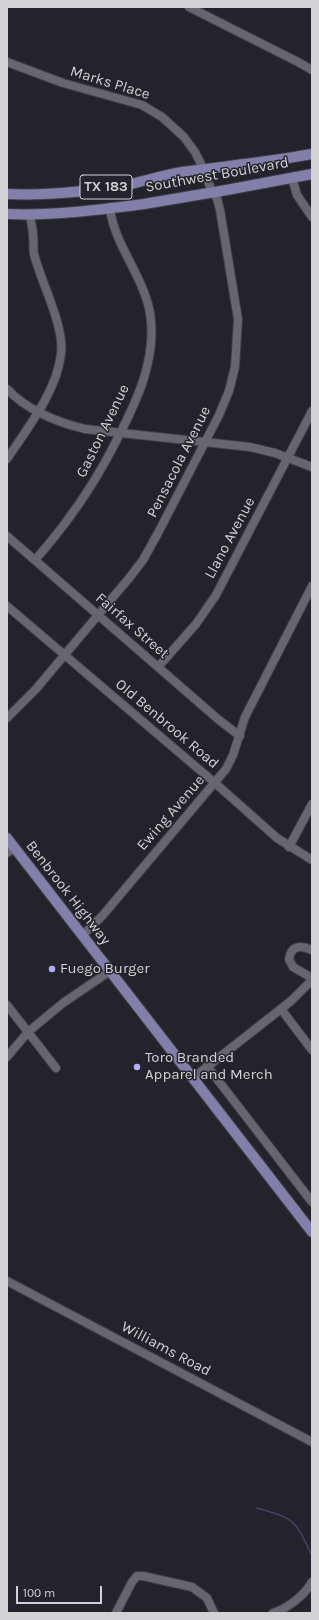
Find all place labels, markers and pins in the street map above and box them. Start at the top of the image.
place label: Fuego Burger [60,960,150,978]
marker: Fuego Burger [47,964,57,974]
place label: Toro Branded Apparel and Merch [145,1049,273,1084]
marker: Toro Branded Apparel and Merch [132,1062,142,1072]

